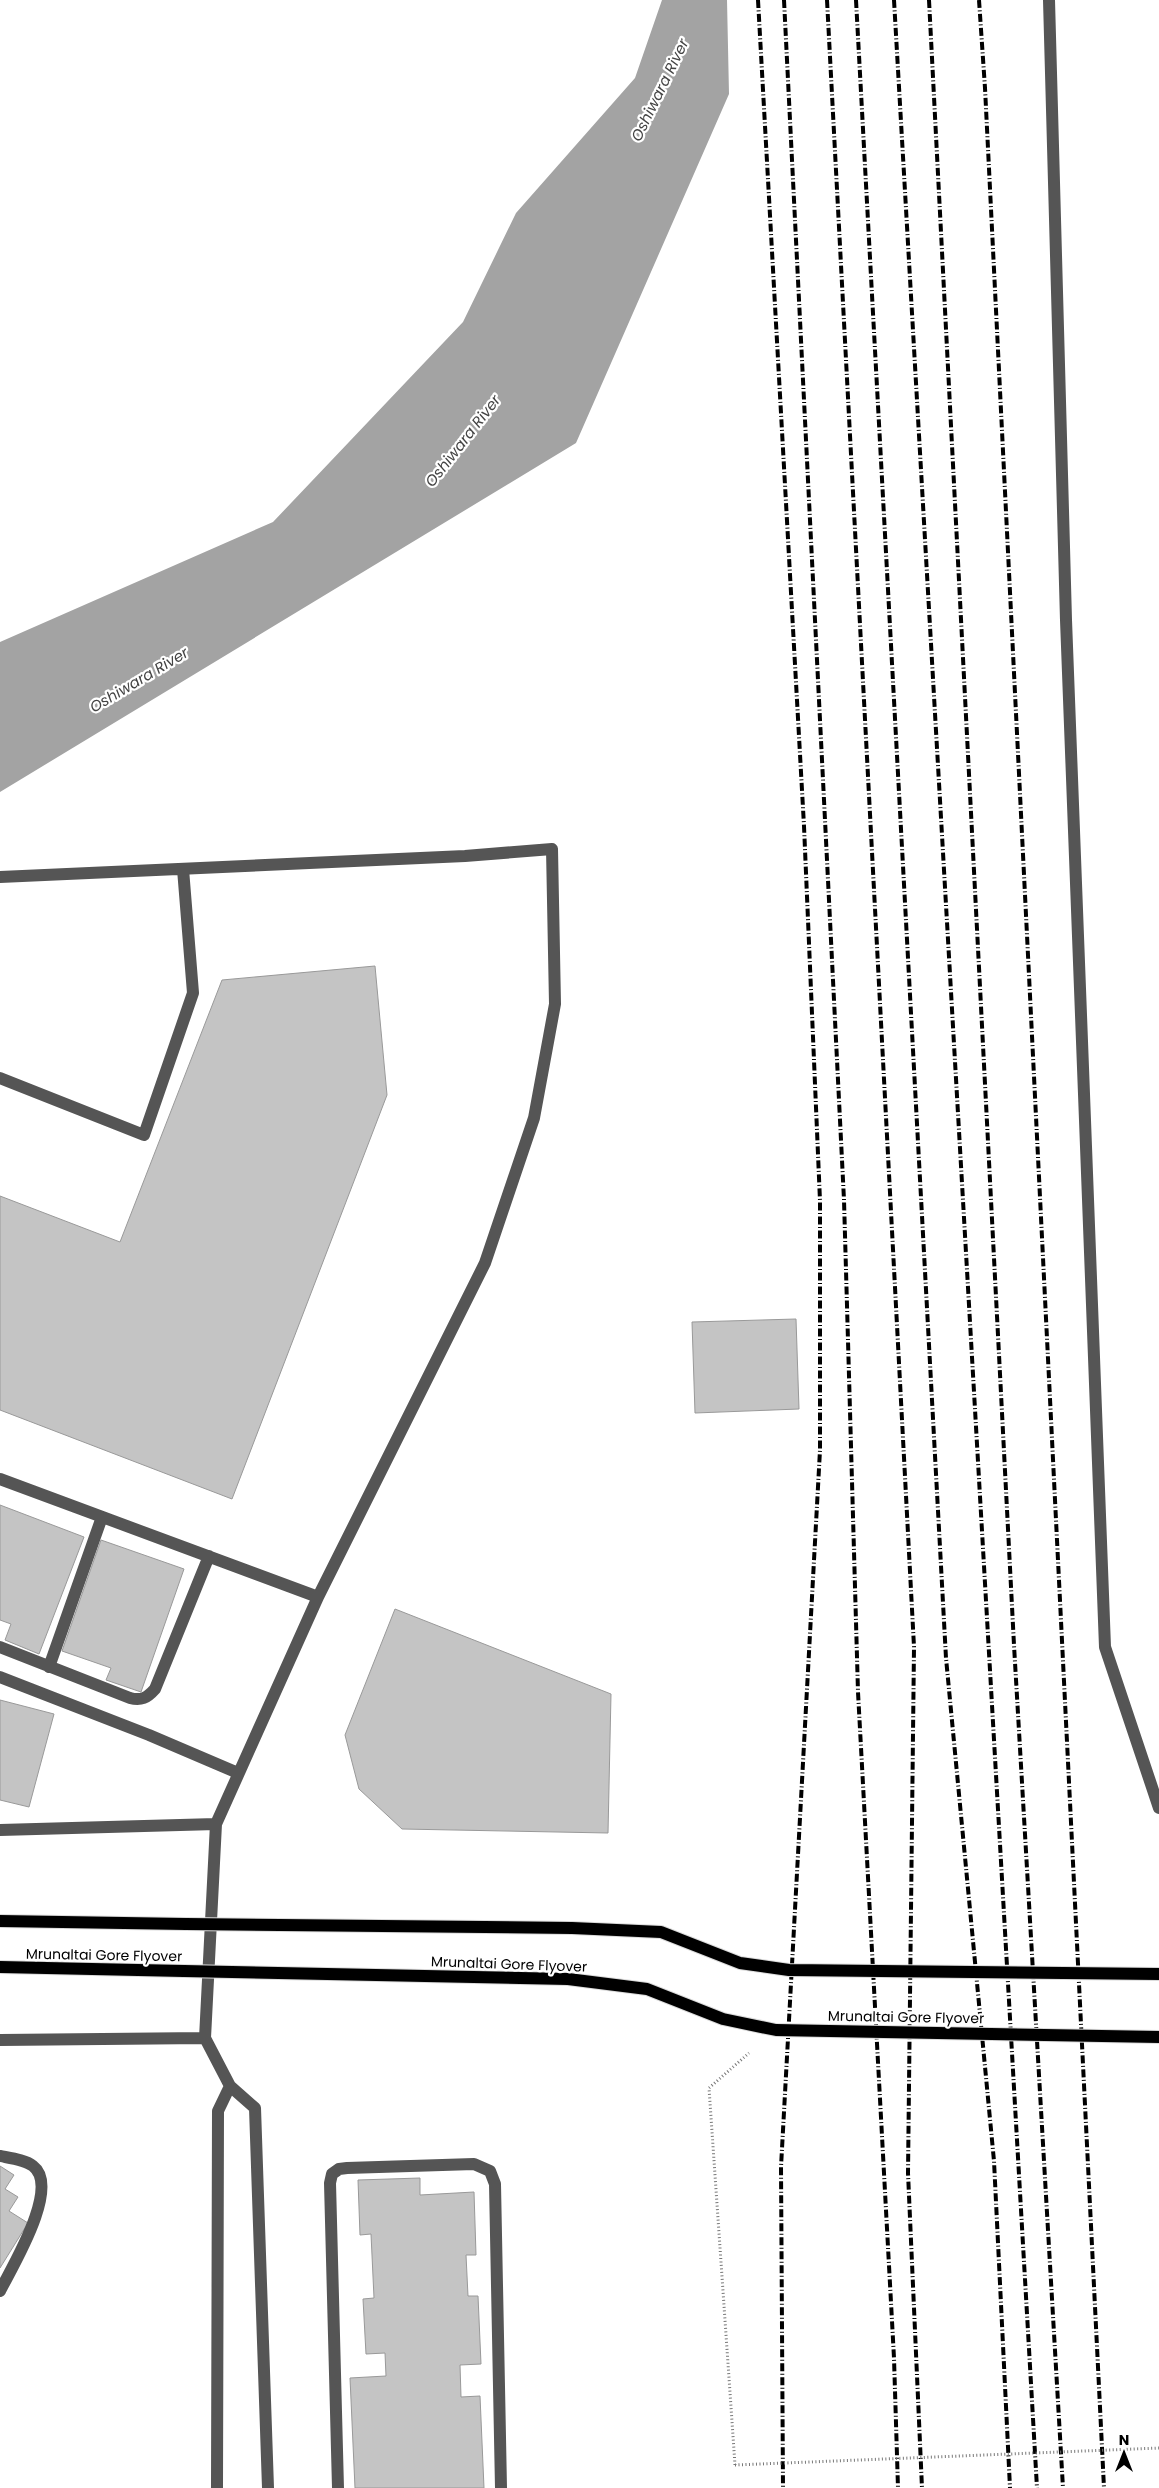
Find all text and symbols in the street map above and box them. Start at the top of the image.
water label: Oshiwara River [626,35,694,145]
water label: Oshiwara River [420,390,506,491]
water label: Oshiwara River [85,642,192,717]
street label: Mrunaltai Gore Flyover [26,1944,182,1966]
street label: Mrunaltai Gore Flyover [430,1951,588,1977]
street label: Mrunaltai Gore Flyover [828,2006,984,2028]
north arrow [1099,2428,1149,2478]
text: N [1119,2430,1129,2450]

